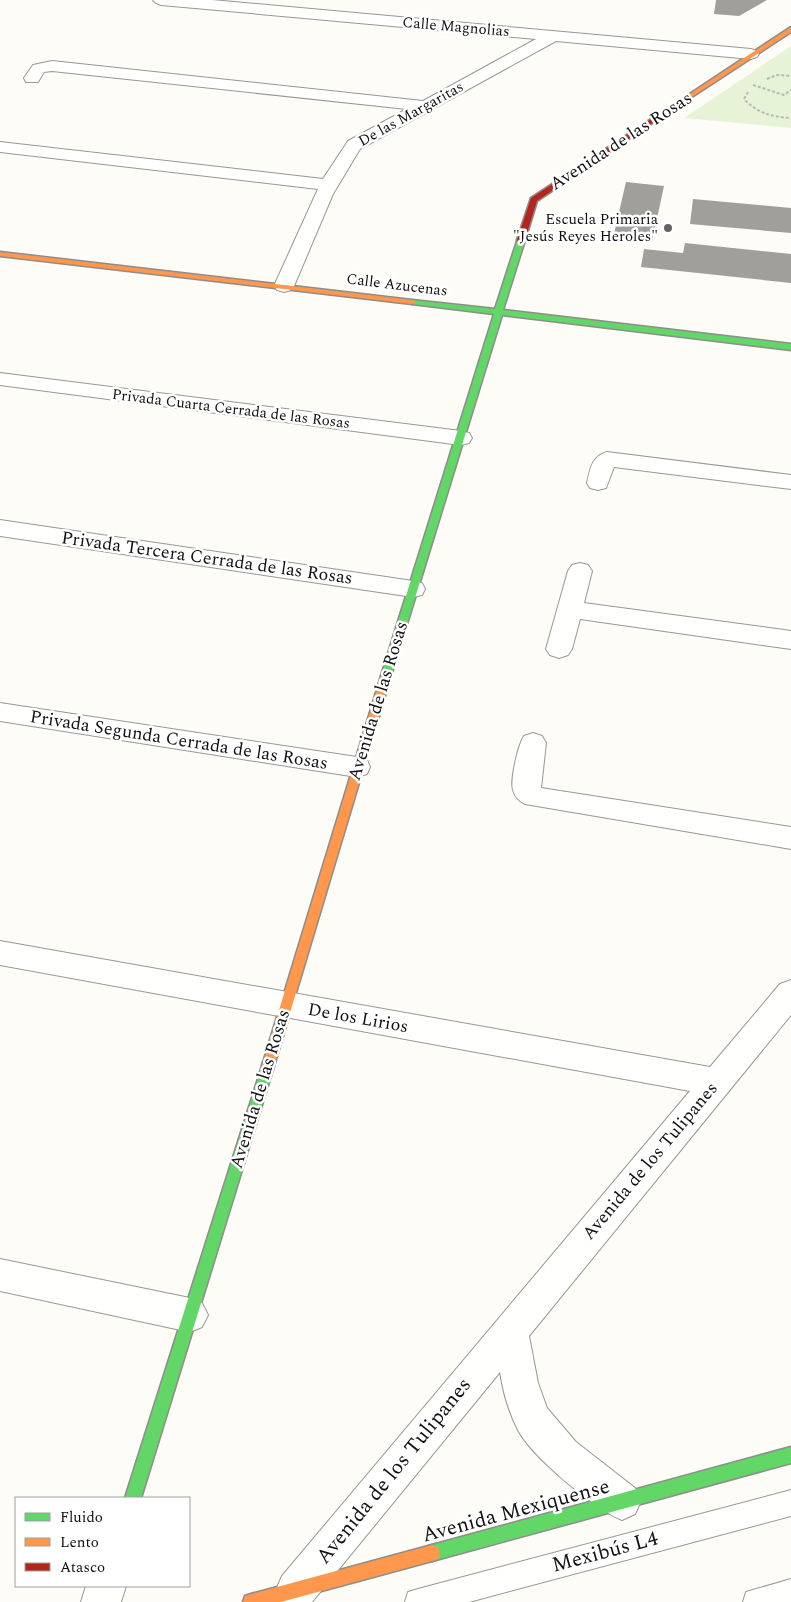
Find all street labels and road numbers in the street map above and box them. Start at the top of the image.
street label: Calle Magnolias [401,11,511,43]
street label: De las Margaritas [354,75,468,153]
street label: Avenida de las Rosas [544,85,698,197]
street label: Calle Azucenas [345,267,449,303]
street label: Privada Cuarta Cerrada de las Rosas [111,383,351,435]
street label: Privada Tercera Cerrada de las Rosas [60,524,354,592]
street label: Avenida de las Rosas [341,618,415,784]
street label: Privada Segunda Cerrada de las Rosas [28,703,330,777]
street label: De los Lirios [306,996,410,1040]
street label: Avenida de las Rosas [223,1006,297,1172]
street label: Avenida de los Tulipanes [576,1076,724,1246]
street label: Avenida de los Tulipanes [308,1371,480,1571]
street label: Avenida Mexiquense [418,1471,614,1551]
street label: Mexibús L4 [548,1522,662,1582]

